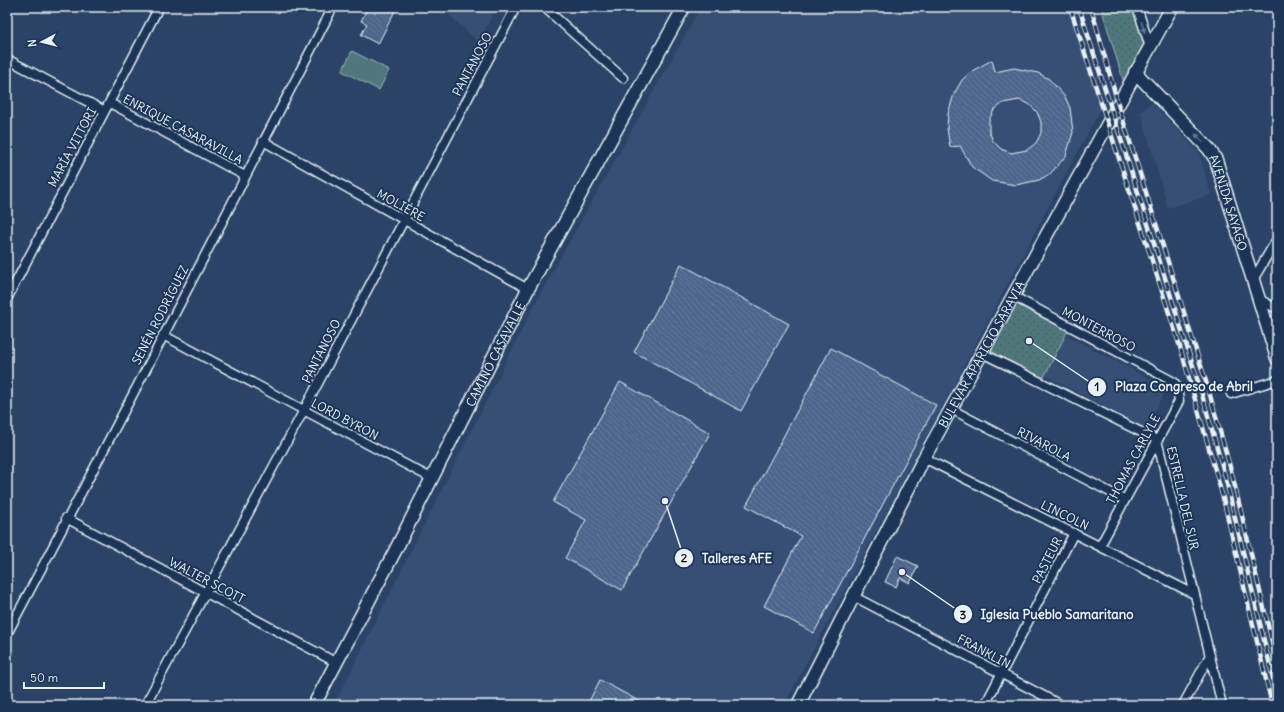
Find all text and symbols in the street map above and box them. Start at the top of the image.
one-way arrow [1140,21,1146,33]
north arrow [22,22,62,62]
street label: PANTANOSO [449,30,495,98]
text: N [25,39,39,48]
street label: ENRIQUE CASARAVILLA [120,91,246,167]
street label: MARÍA VITTORI [45,105,99,189]
one-way arrow [1194,133,1204,143]
street label: AVENIDA SAYAGO [1206,151,1251,252]
street label: MOLIÉRE [374,186,428,224]
street label: SENÉN RODRÍGUEZ [129,263,192,367]
street label: BULEVAR APARICIO SARAVIA [935,278,1028,430]
street label: CAMINO CASAVALLE [462,299,528,409]
street label: MONTERROSO [1060,303,1138,355]
street label: PANTANOSO [298,316,344,386]
callout: Plaza Congreso de Abril [1087,374,1261,399]
text: Plaza Congreso de Abril [1115,378,1253,395]
text: 1 [1095,379,1099,394]
street label: LORD BYRON [309,395,381,443]
street label: THOMAS CARLYLE [1103,411,1163,507]
street label: RIVAROLA [1015,424,1074,465]
street label: ESTRELLA DEL SUR [1164,445,1202,552]
street label: LINCOLN [1038,497,1092,533]
street label: PASTEUR [1029,534,1065,586]
callout: Talleres AFE [674,546,781,571]
text: 2 [681,550,688,565]
text: Talleres AFE [702,550,773,567]
street label: WALTER SCOTT [167,554,247,606]
callout: Iglesia Pueblo Samaritano [953,602,1142,627]
text: Iglesia Pueblo Samaritano [980,606,1134,623]
text: 3 [960,607,967,622]
street label: FRANKLIN [955,631,1013,671]
scale bar [24,664,104,690]
text: 50 m [30,670,59,685]

